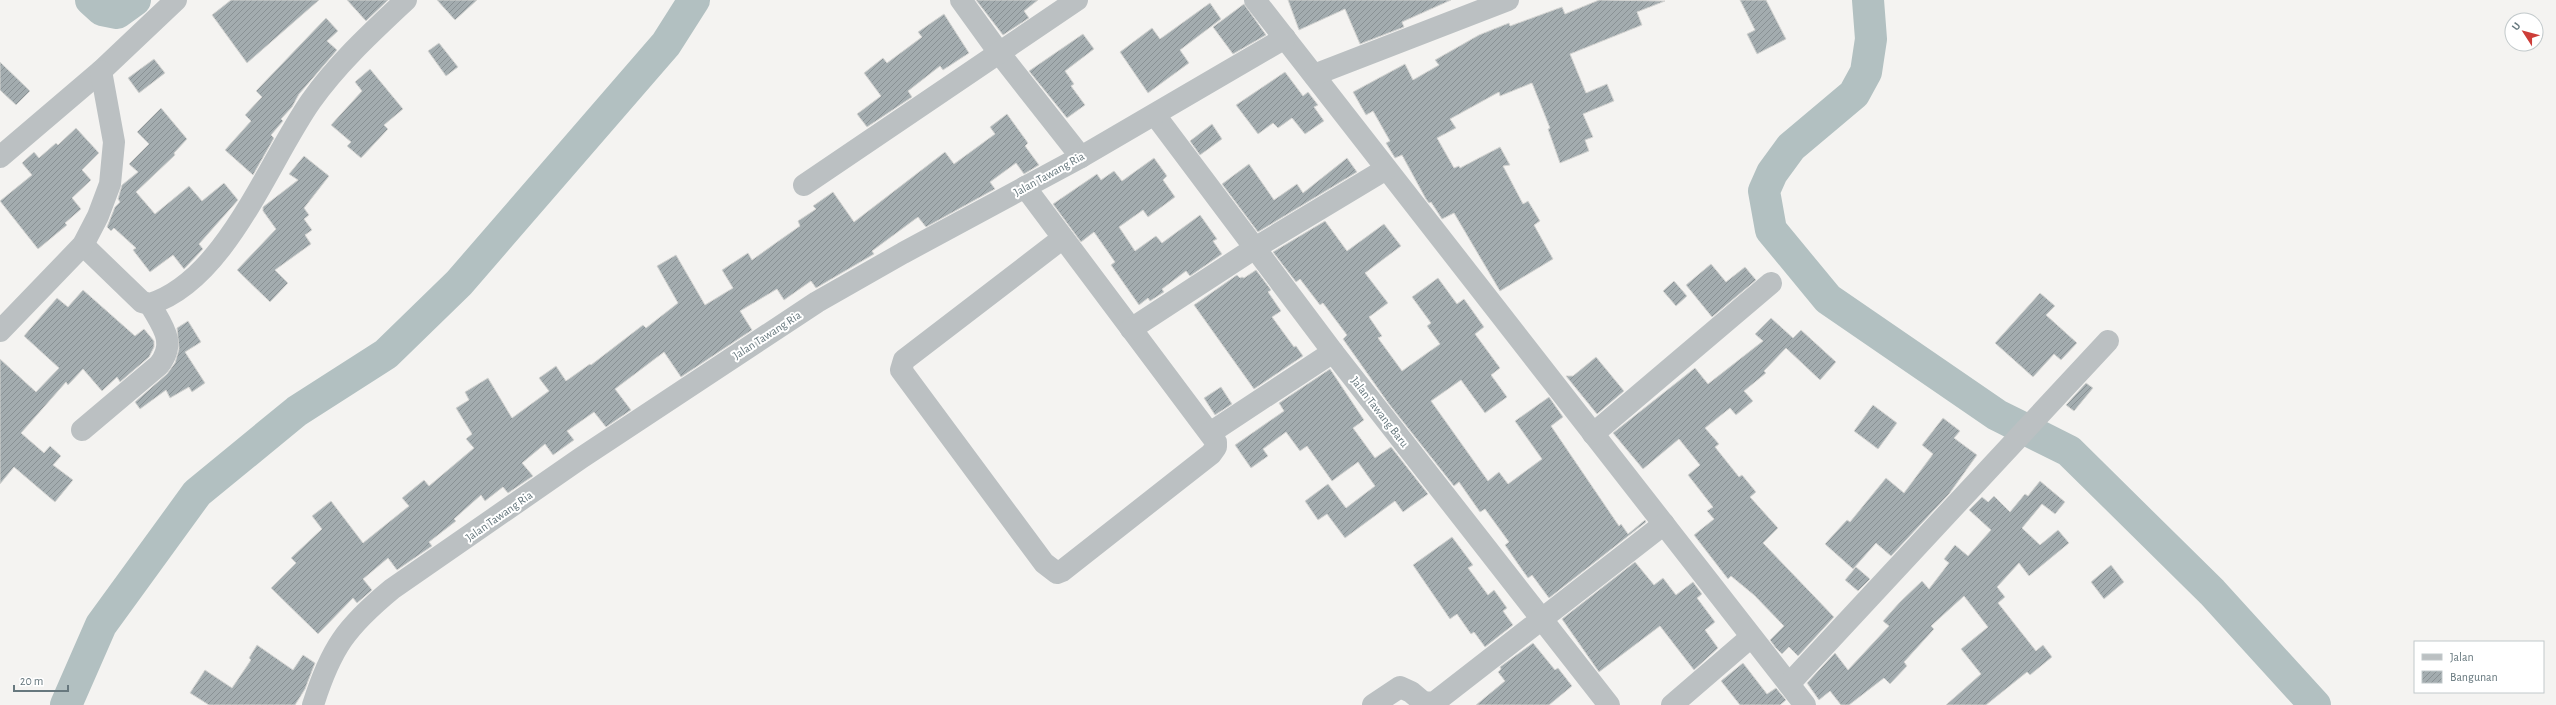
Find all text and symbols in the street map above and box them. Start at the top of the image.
north arrow [2504,12,2544,52]
text: U [2510,20,2523,32]
street label: Jalan Tawang Ria [1012,150,1087,198]
street label: Jalan Tawang Ria [731,308,804,361]
street label: Jalan Tawang Baru [1349,375,1411,449]
street label: Jalan Tawang Ria [463,488,535,543]
legend [2414,641,2544,693]
text: Jalan [2450,651,2474,663]
scale bar [14,667,68,693]
text: Bangunan [2450,671,2498,683]
text: 20 m [20,675,43,687]

